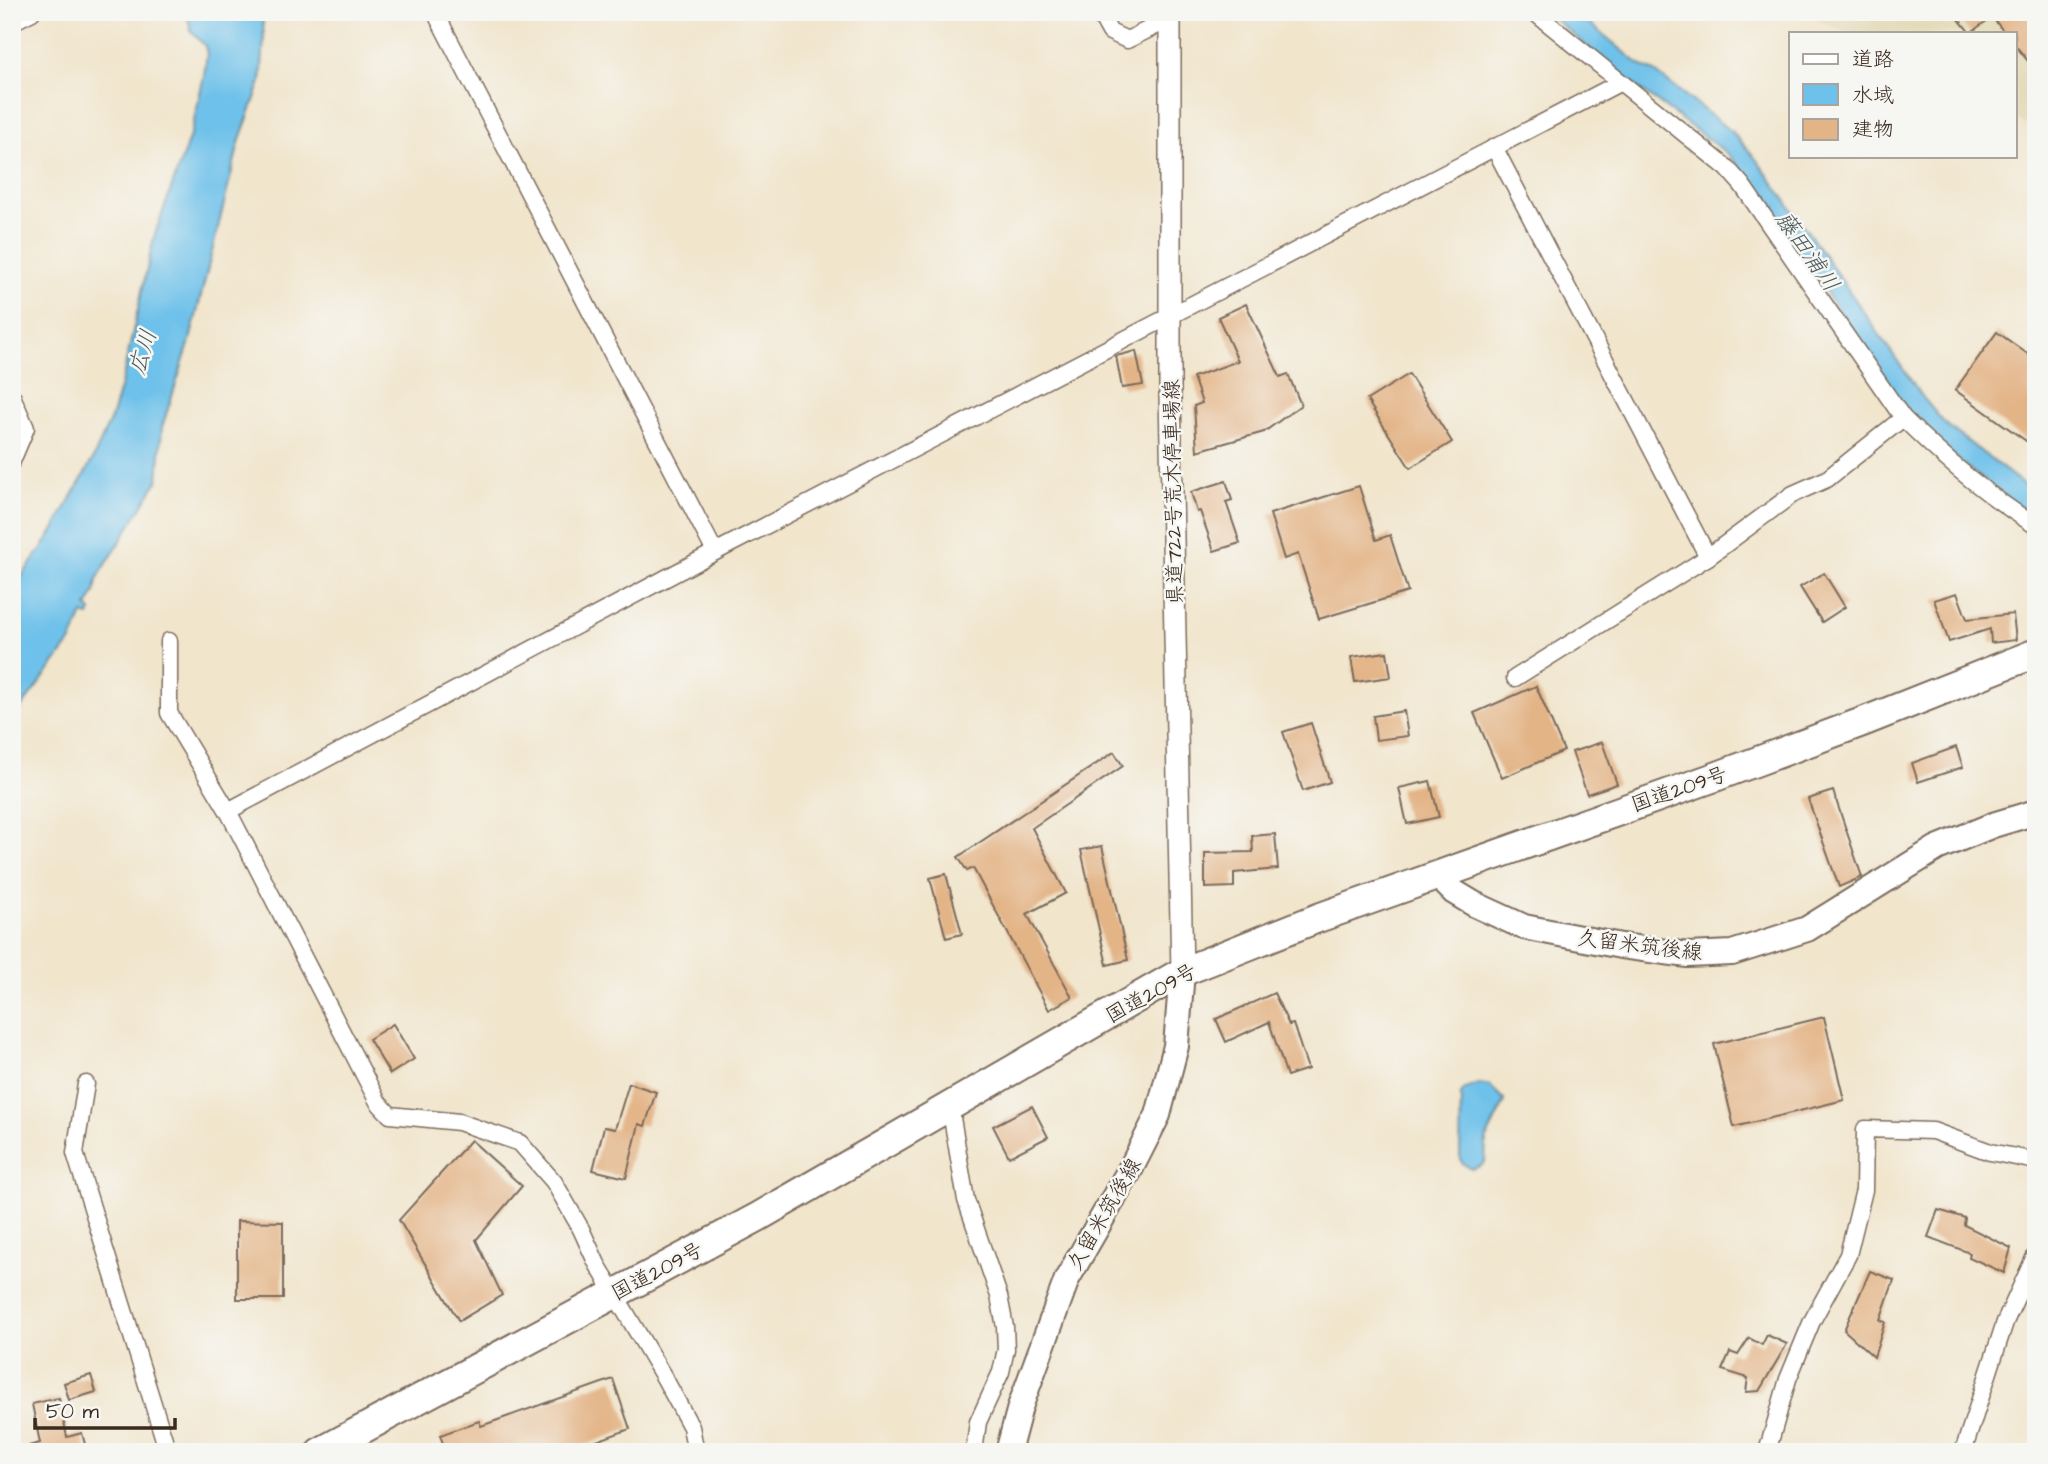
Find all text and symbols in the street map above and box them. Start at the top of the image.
legend [1789,32,2016,158]
text: 道路 [1852,45,1894,74]
text: 水域 [1852,81,1894,110]
text: 建物 [1852,115,1894,144]
water label: 藤田浦川 [1768,205,1847,298]
water label: 広川 [121,326,165,379]
street label: 県道722号荒木停車場線 [1157,379,1190,605]
street label: 国道209号 [1627,759,1731,819]
street label: 久留米筑後線 [1576,923,1704,968]
street label: 国道209号 [1100,956,1202,1030]
street label: 久留米筑後線 [1060,1152,1148,1276]
street label: 国道209号 [606,1235,708,1308]
scale bar [35,1387,175,1431]
text: 50 m [46,1397,100,1426]

